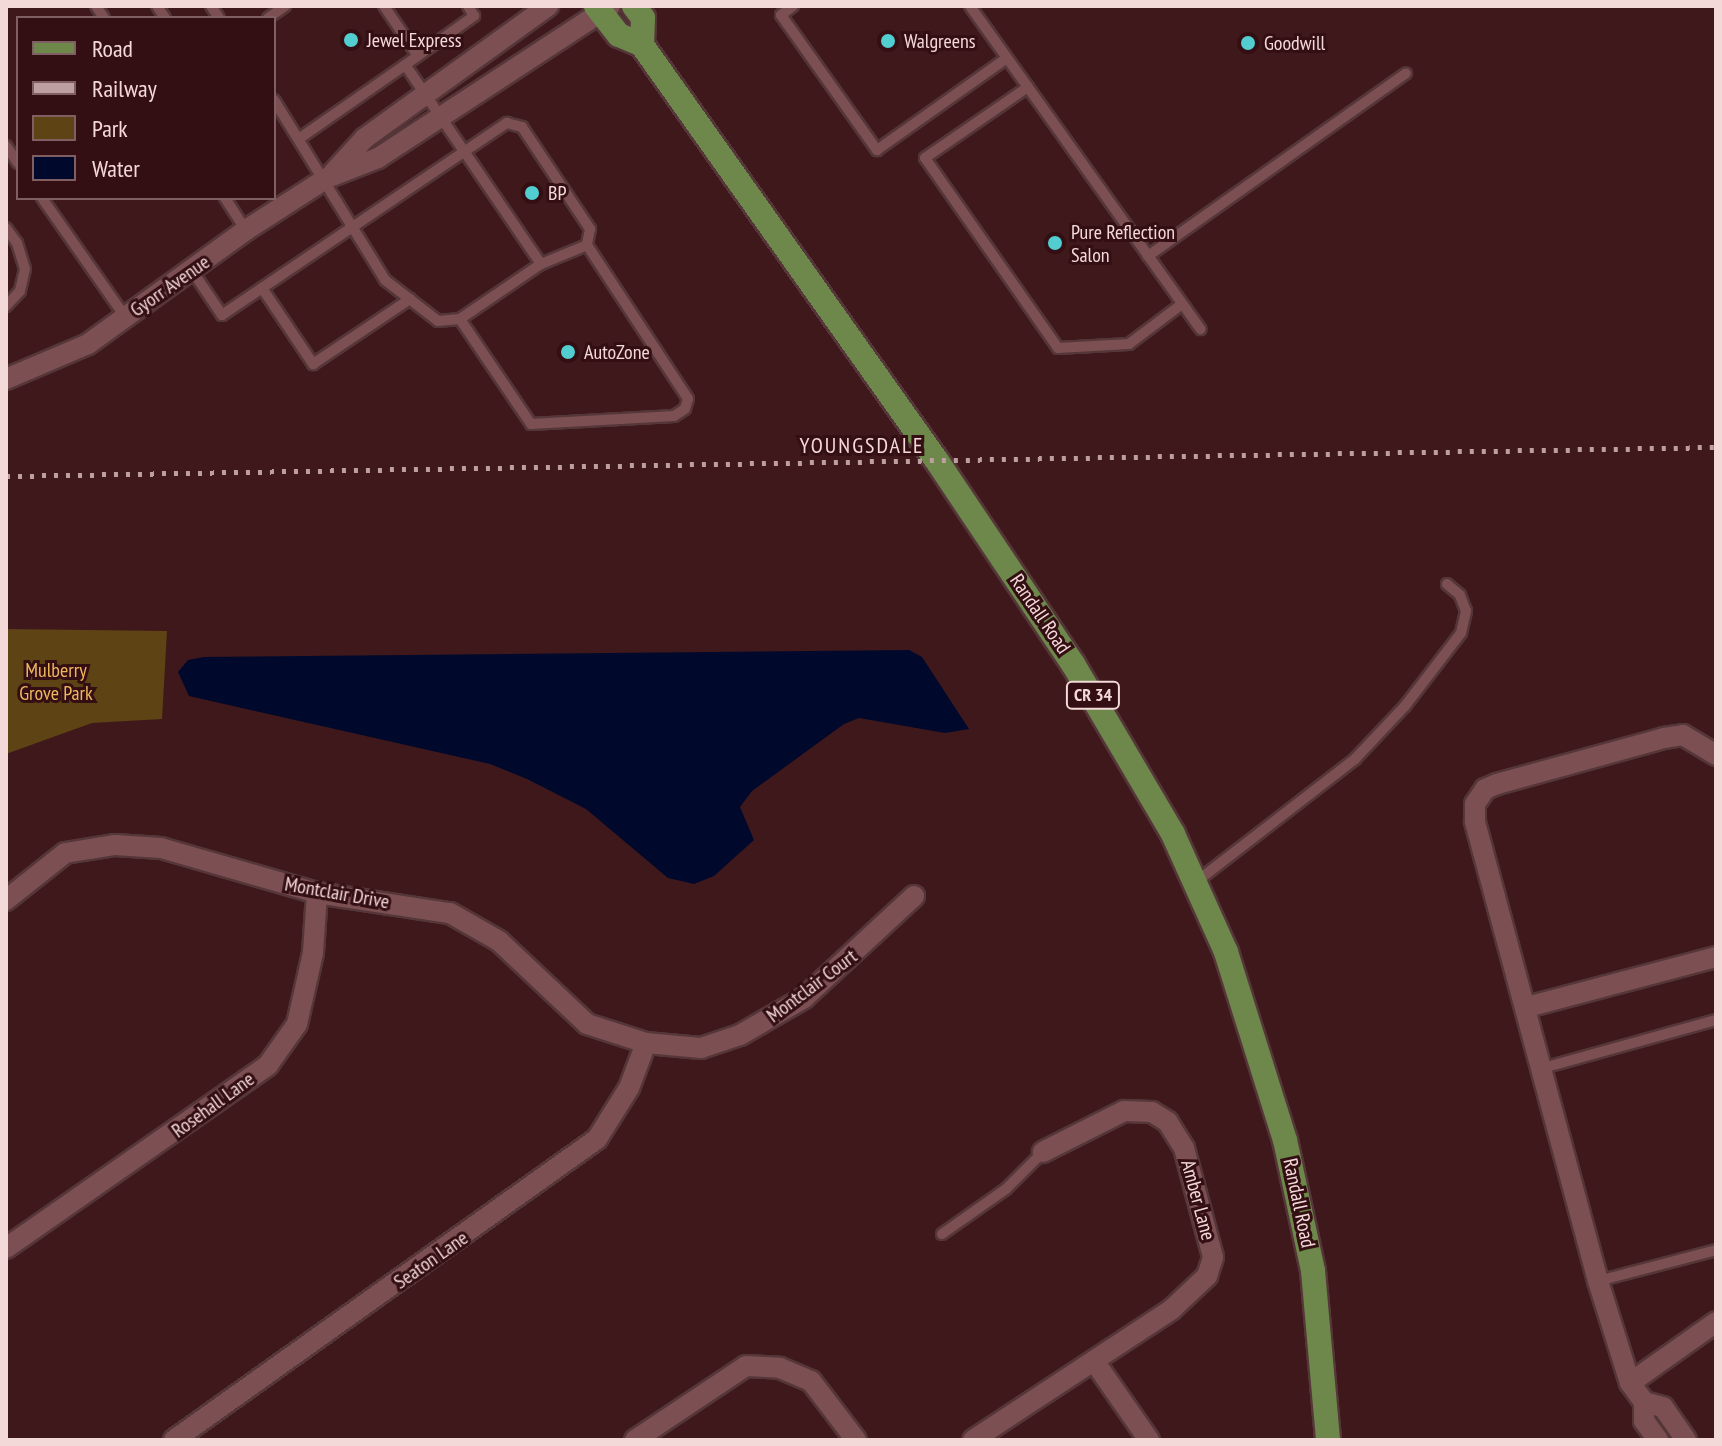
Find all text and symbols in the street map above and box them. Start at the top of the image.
legend [16,16,276,200]
place label: Jewel Express [367,28,461,52]
place label: Walgreens [904,29,975,53]
marker: Jewel Express [342,31,360,49]
place label: Goodwill [1264,31,1325,55]
marker: Walgreens [879,32,897,50]
text: Road [92,33,133,64]
marker: Goodwill [1239,34,1257,52]
text: Railway [92,73,157,104]
text: Park [92,113,128,144]
text: Water [92,153,140,184]
place label: BP [548,181,566,205]
marker: BP [523,184,541,202]
place label: Pure Reflection Salon [1071,220,1175,267]
marker: Pure Reflection Salon [1046,234,1064,252]
street label: Gyorr Avenue [126,250,214,322]
place label: AutoZone [584,340,650,364]
marker: AutoZone [559,343,577,361]
district label: YOUNGSDALE [800,433,924,459]
street label: Randall Road [1005,570,1075,658]
park label: Mulberry Grove Park [19,658,93,705]
road number: CR 34 [1065,681,1121,709]
street label: Montclair Drive [283,872,391,914]
street label: Montclair Court [762,944,862,1028]
street label: Rosehall Lane [167,1067,259,1143]
street label: Randall Road [1278,1156,1320,1250]
street label: Amber Lane [1176,1157,1220,1243]
street label: Seaton Lane [389,1226,473,1294]

